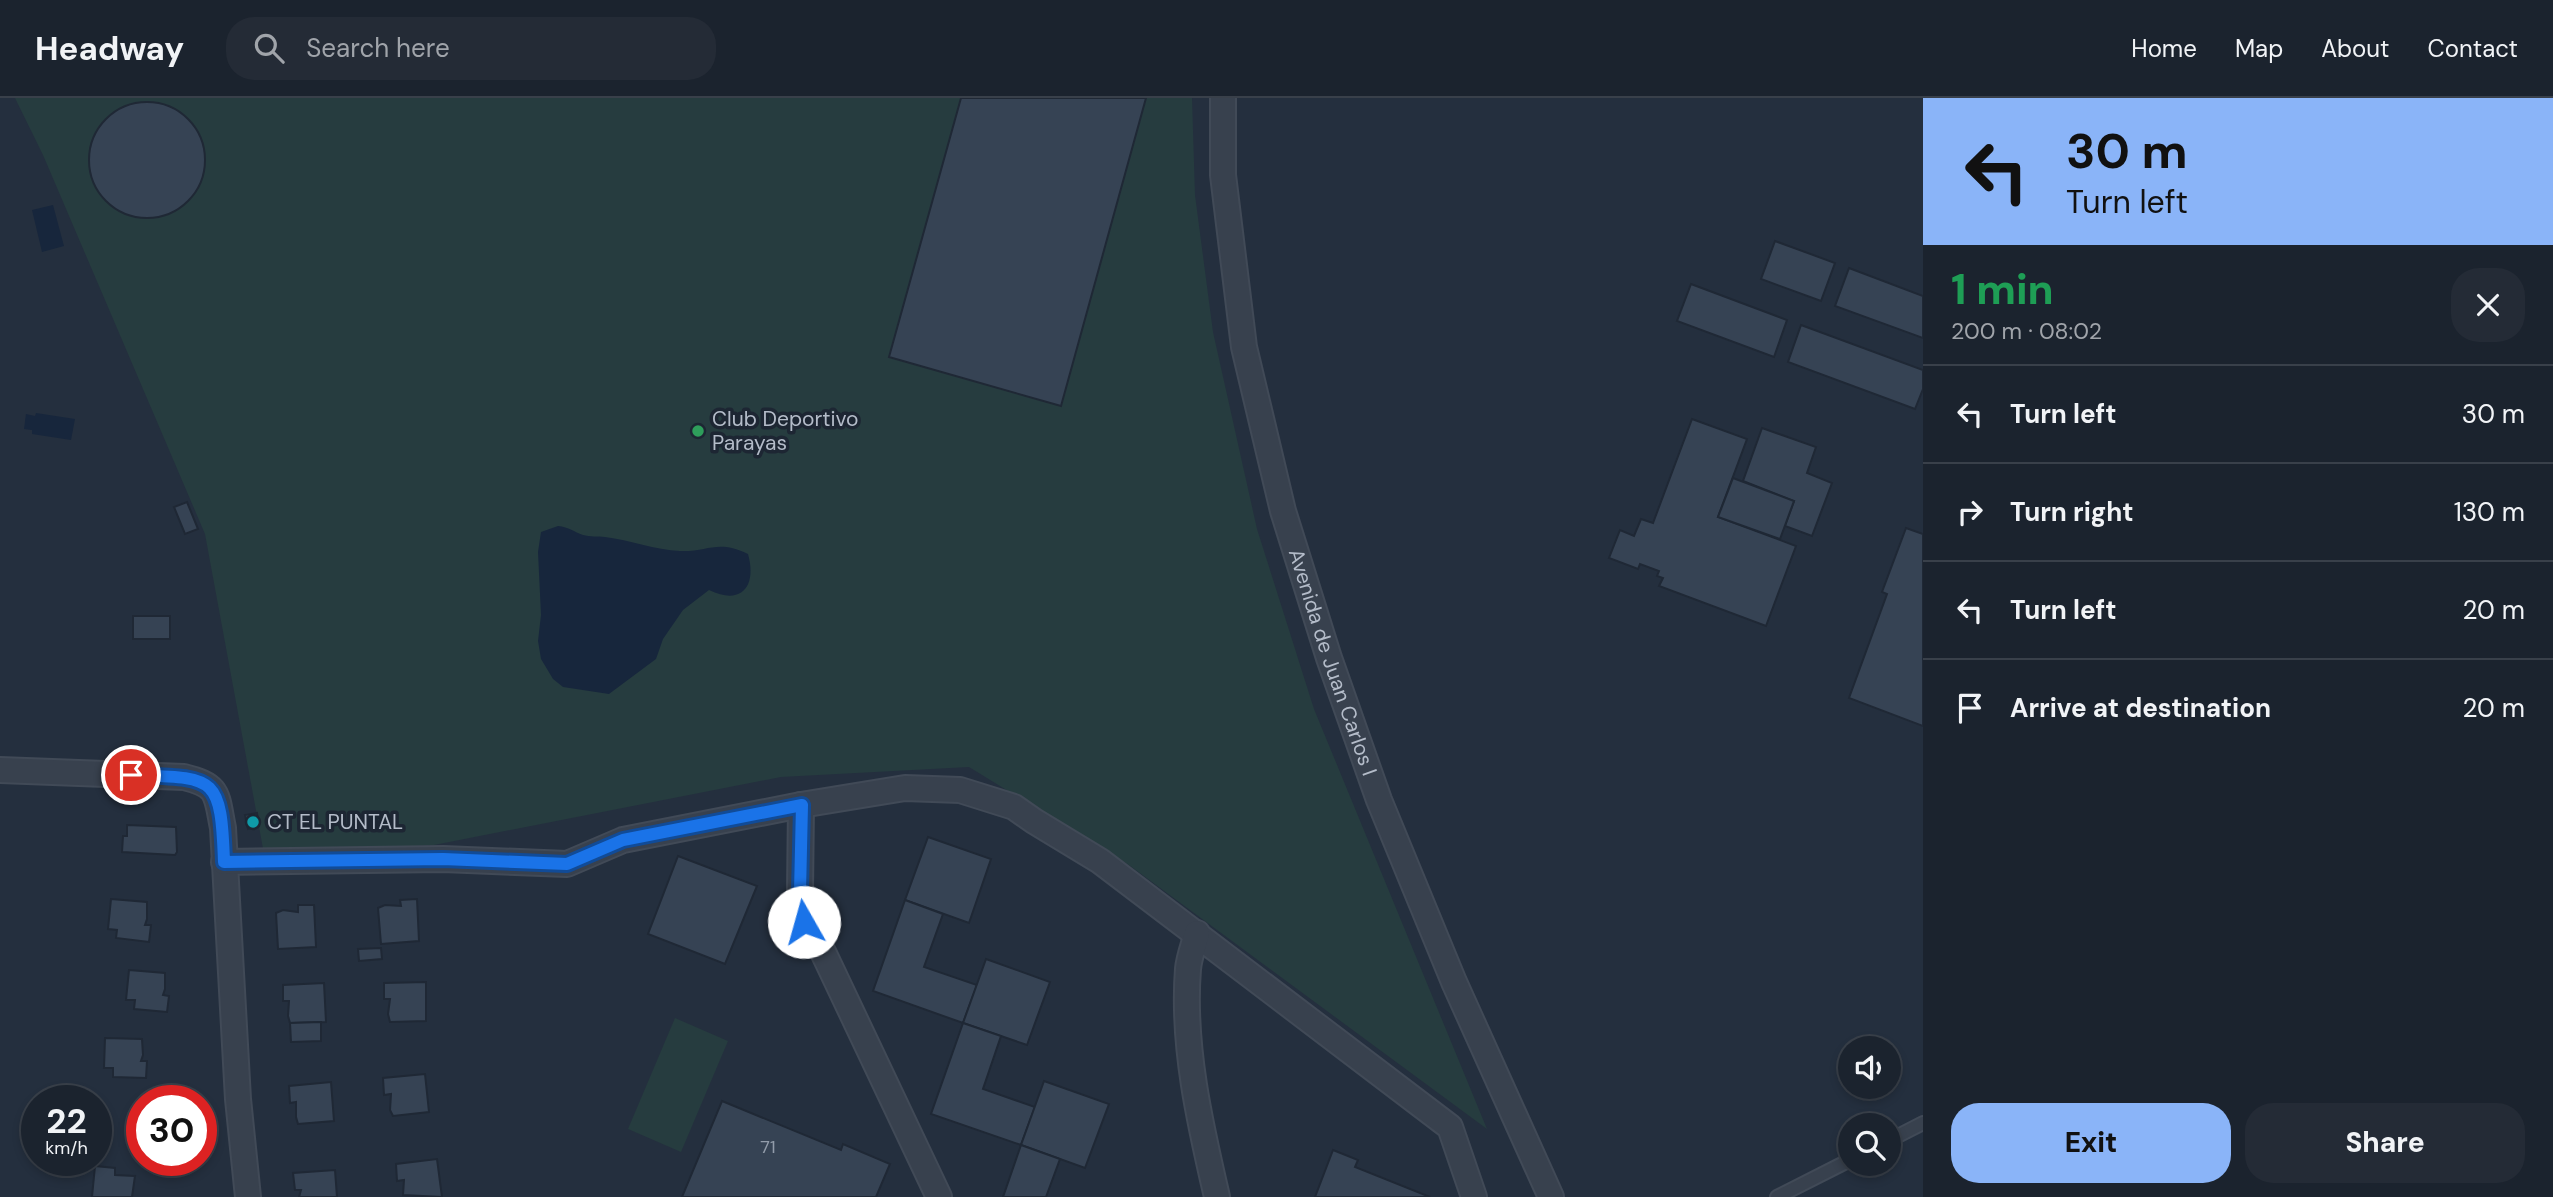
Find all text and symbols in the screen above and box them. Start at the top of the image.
search box [226,17,716,80]
text: Headway [35,27,184,70]
icon: search [250,29,288,67]
text: Search here [306,31,450,65]
text: Home [2131,33,2197,64]
text: Map [2235,33,2283,64]
text: About [2321,33,2390,64]
text: Contact [2428,33,2518,64]
text: 30 m [2066,119,2188,183]
icon: left [1951,126,2042,217]
text: Turn left [2066,181,2188,223]
text: 1 min [1951,262,2054,317]
button: close [2451,268,2525,342]
text: 200 m · 08:02 [1951,316,2102,346]
icon: left [1951,395,1989,433]
text: Turn left [2010,397,2117,431]
text: 30 m [2462,397,2525,431]
place label: Club Deportivo Parayas [712,405,859,457]
marker: Club Deportivo Parayas [690,423,706,439]
icon: right [1951,493,1989,531]
text: Turn right [2010,495,2134,529]
text: 130 m [2454,495,2525,529]
street label: Avenida de Juan Carlos I [1282,545,1383,780]
icon: left [1951,591,1989,629]
text: Turn left [2010,593,2117,627]
text: 20 m [2462,593,2525,627]
icon: arrive [1951,689,1989,727]
text: Arrive at destination [2010,691,2271,725]
text: 20 m [2462,691,2525,725]
pin [101,745,161,805]
icon: arrive [112,756,150,794]
place label: CT EL PUNTAL [267,808,403,836]
marker: CT EL PUNTAL [245,814,261,830]
position arrow [767,885,841,959]
map controls [1838,1036,1901,1176]
button: sound [1838,1036,1901,1099]
speed limit sign: 30 [126,1085,217,1176]
text: 22 [46,1098,87,1144]
button: Exit [1951,1103,2231,1183]
button: Share [2245,1103,2525,1183]
button: search [1838,1113,1901,1176]
house number: 71 [760,1135,776,1159]
text: km/h [45,1136,88,1160]

